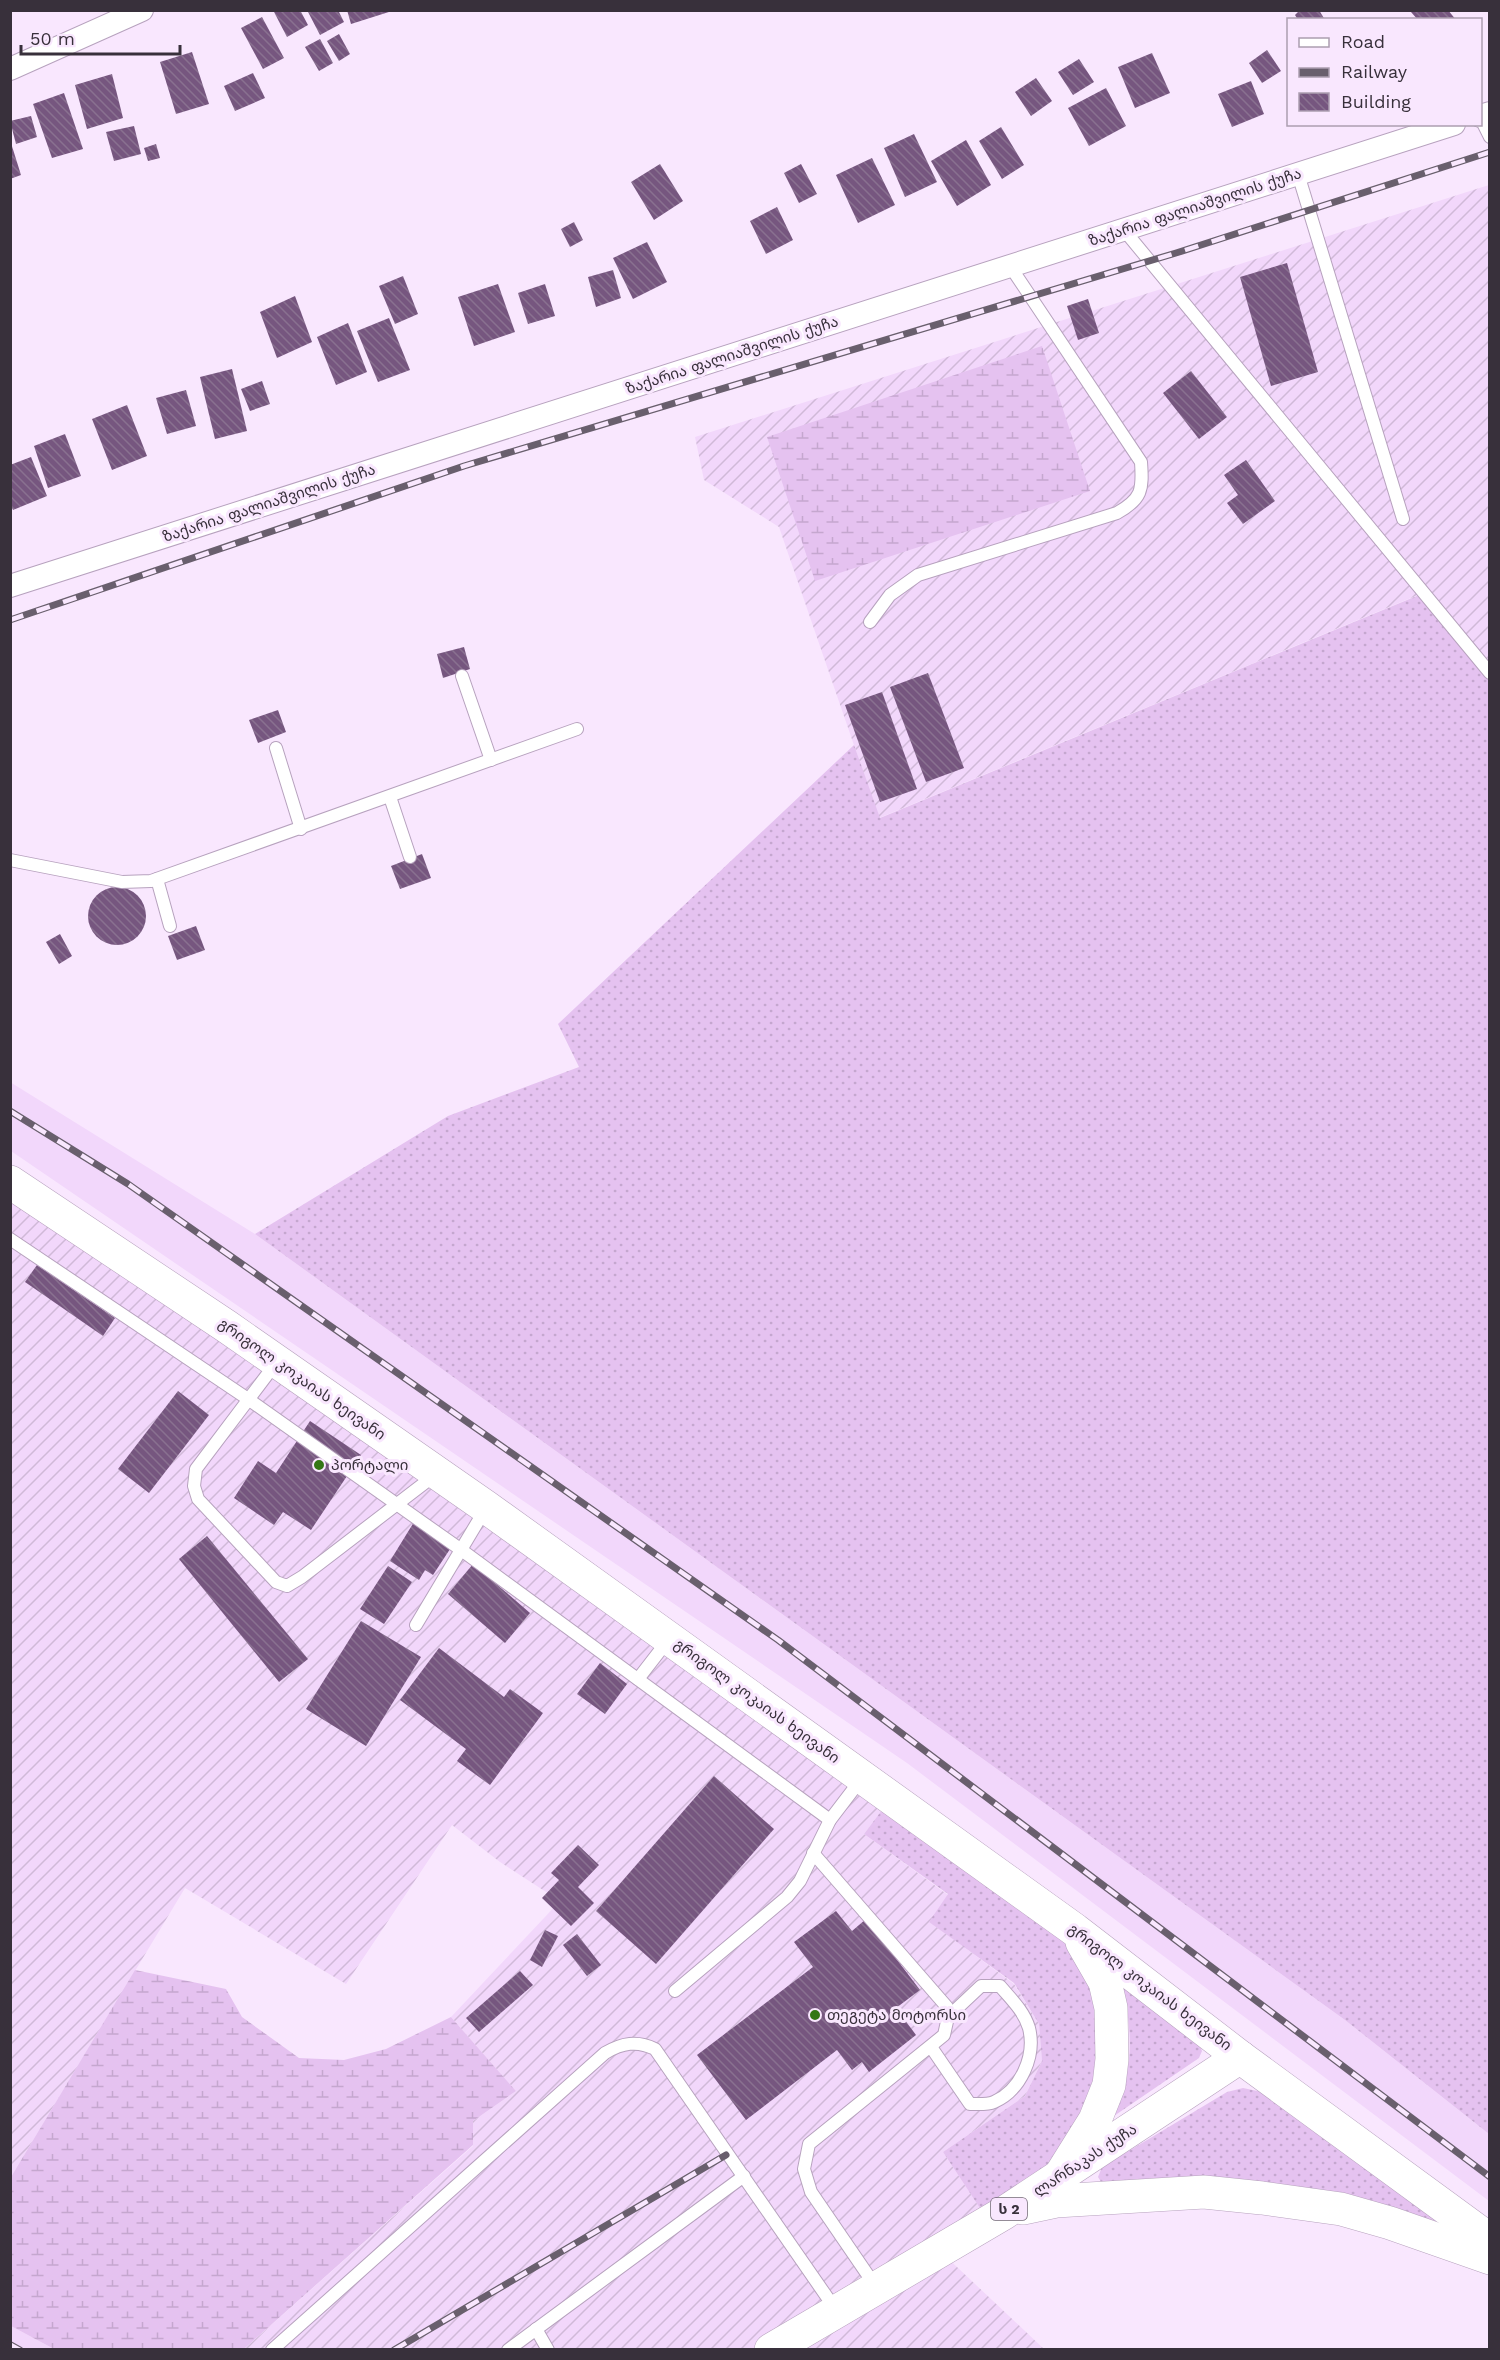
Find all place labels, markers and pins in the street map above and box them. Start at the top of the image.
place label: პორტალი [331,1456,408,1474]
marker: პორტალი [312,1458,326,1472]
place label: თეგეტა მოტორსი [827,2006,966,2024]
marker: თეგეტა მოტორსი [808,2008,822,2022]

